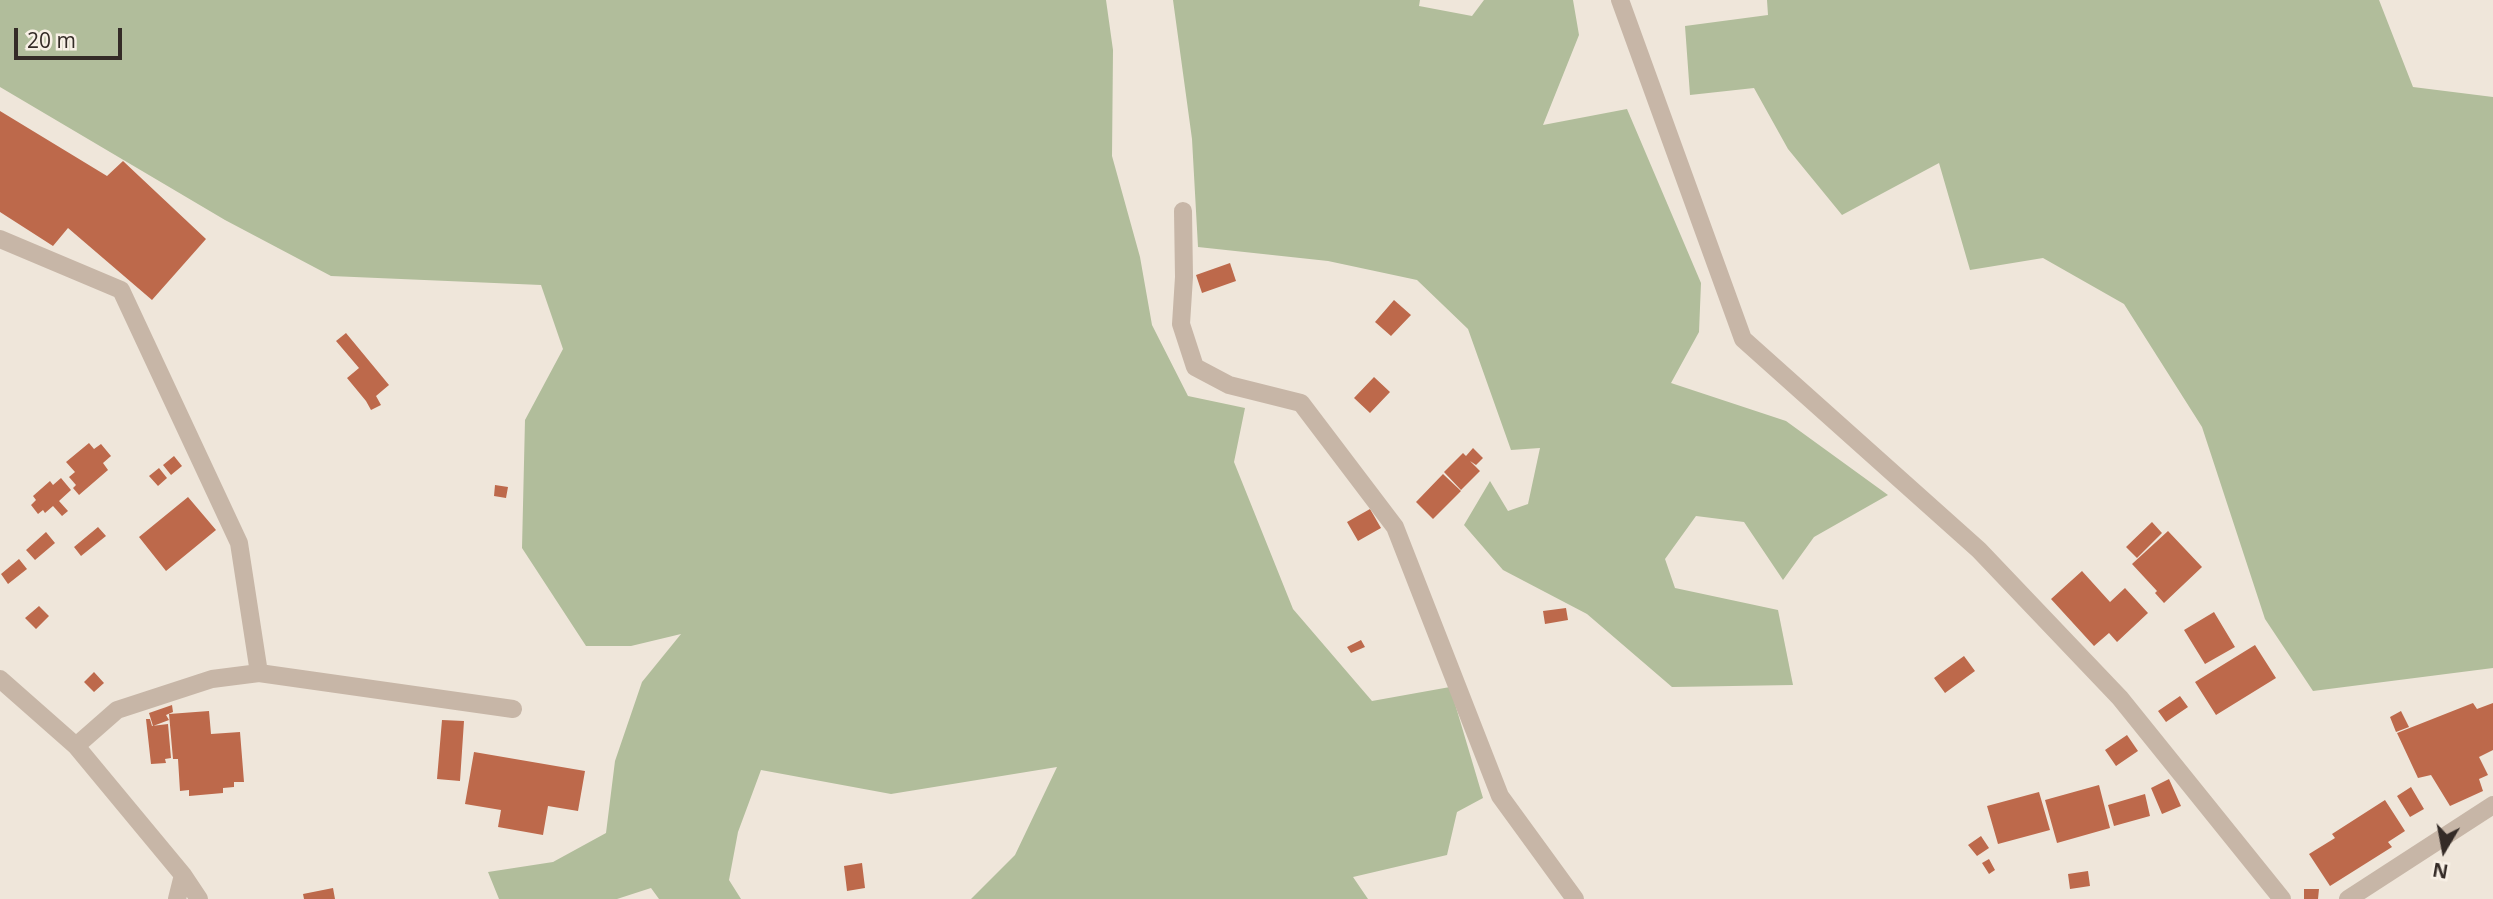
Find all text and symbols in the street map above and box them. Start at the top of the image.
scale bar [18,14,126,58]
text: 20 m [27,26,76,54]
north arrow [2409,815,2479,885]
text: N [2430,857,2450,885]

